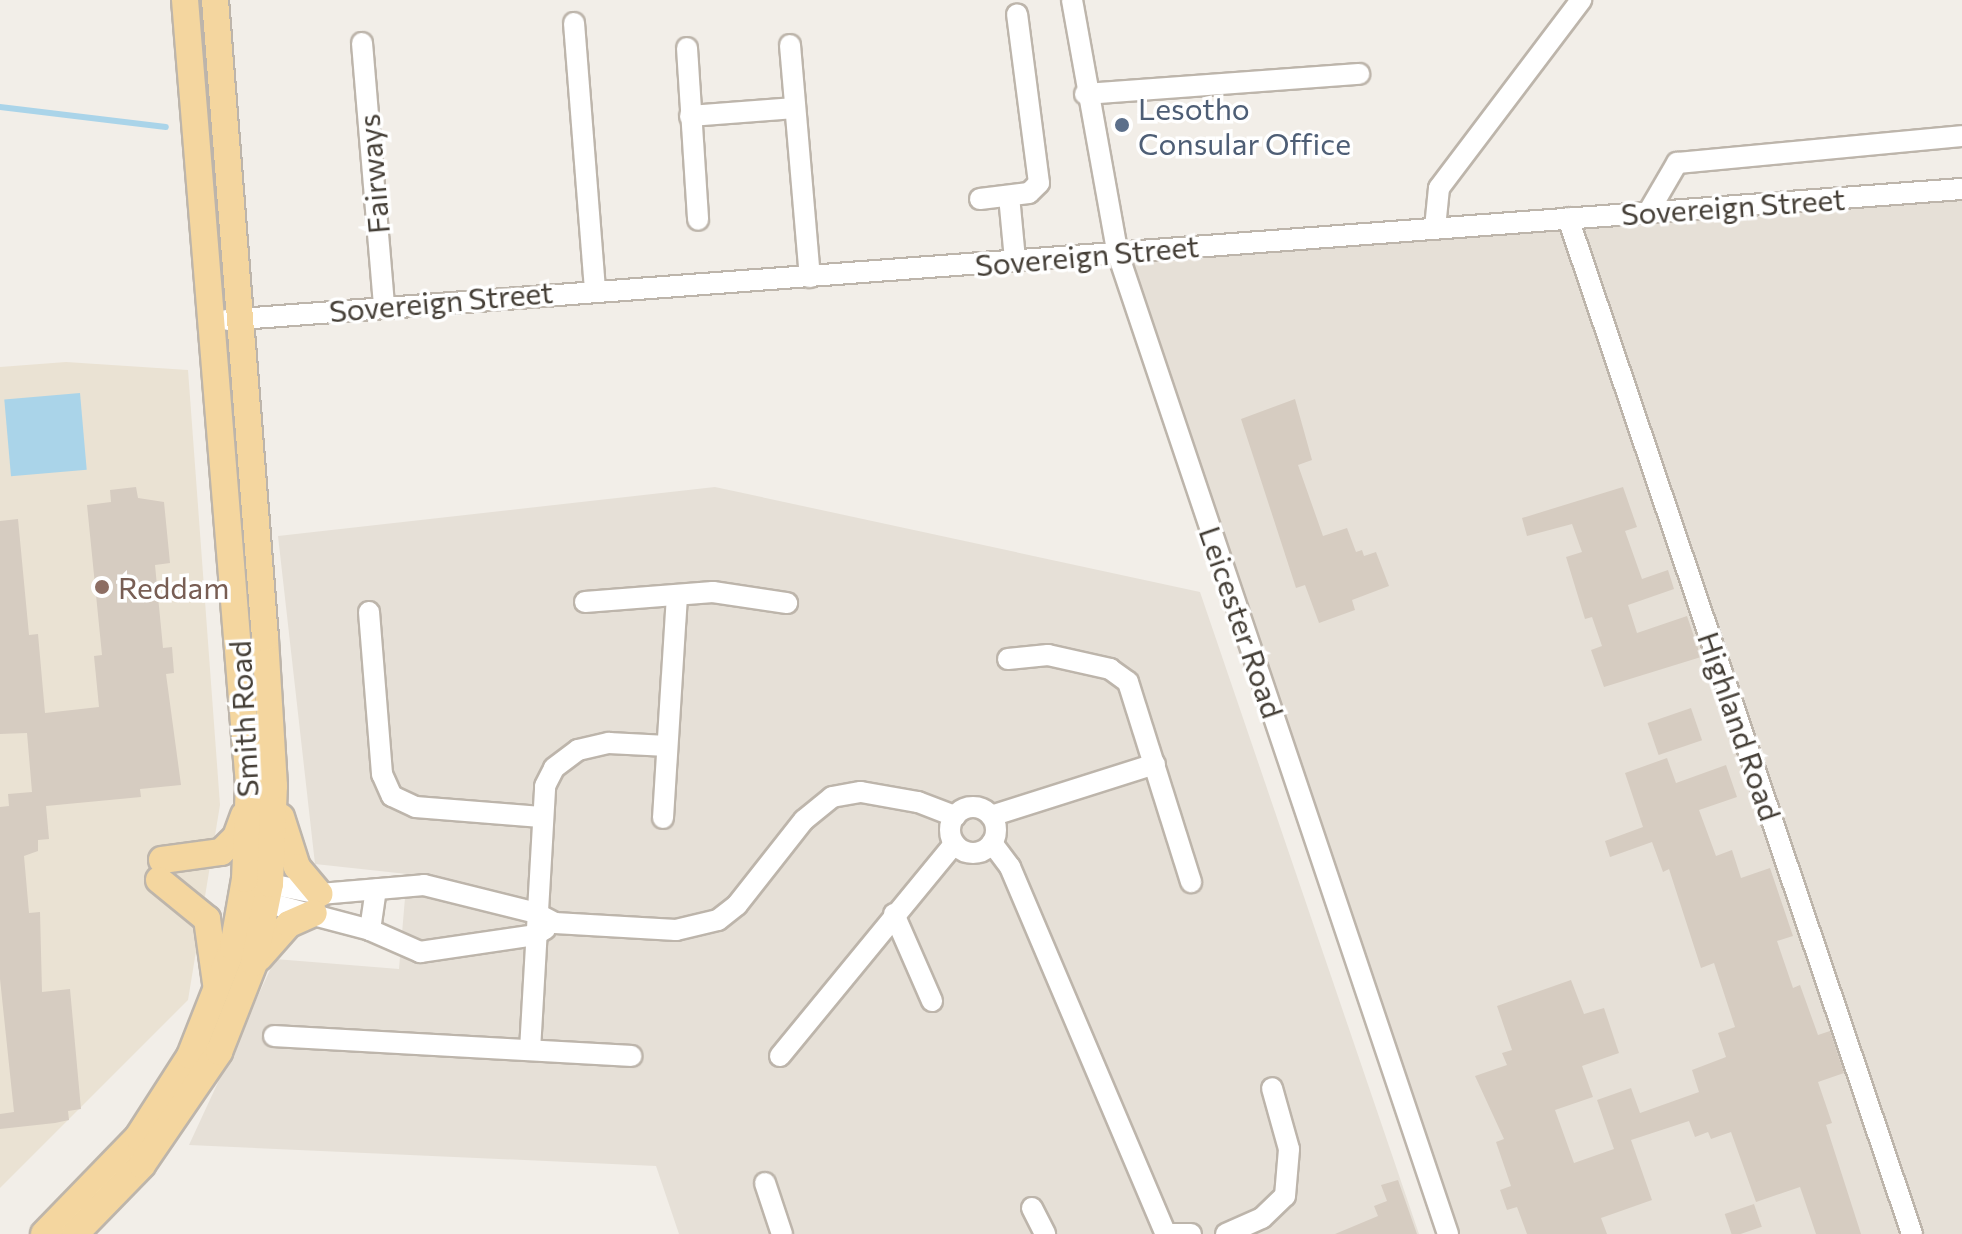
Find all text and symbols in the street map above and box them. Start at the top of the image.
place label: Lesotho Consular Office [1138,90,1351,160]
street label: Fairways [350,113,396,235]
marker: Lesotho Consular Office [1113,116,1131,134]
street label: Sovereign Street [1620,180,1846,232]
street label: Sovereign Street [974,227,1200,283]
street label: Sovereign Street [328,273,554,329]
street label: Leicester Road [1192,521,1292,723]
place label: Reddam [118,569,229,605]
marker: Reddam [93,578,111,596]
street label: Highland Road [1691,627,1789,825]
street label: Smith Road [221,640,265,798]

